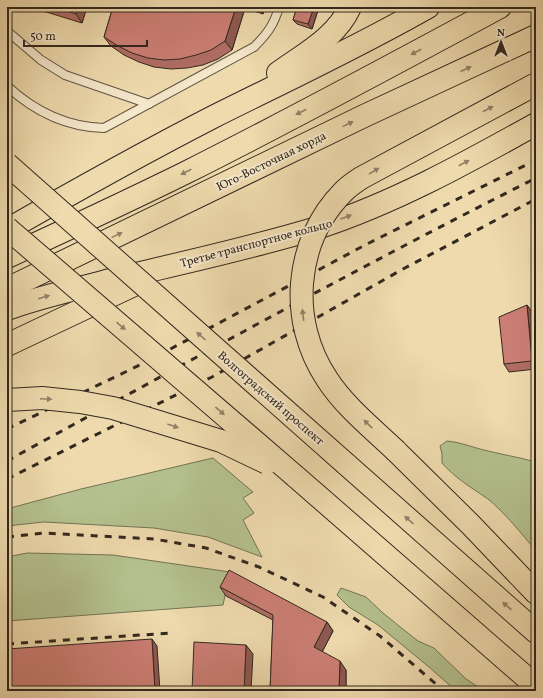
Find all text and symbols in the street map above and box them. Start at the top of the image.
scale bar [24,22,147,48]
north arrow [481,22,521,62]
text: N [497,26,505,41]
text: 50 m [30,29,56,45]
one-way arrow [411,49,422,55]
one-way arrow [460,66,472,72]
one-way arrow [482,106,494,112]
one-way arrow [296,109,307,116]
one-way arrow [342,121,354,127]
street label: Юго-Восточная хорда [214,128,329,195]
one-way arrow [458,160,470,167]
one-way arrow [368,167,380,174]
one-way arrow [180,169,192,176]
one-way arrow [340,214,352,220]
street label: Третье транспортное кольцо [178,216,334,272]
one-way arrow [112,232,123,238]
one-way arrow [38,294,51,300]
one-way arrow [300,309,306,322]
one-way arrow [116,322,127,331]
one-way arrow [196,331,206,341]
street label: Волгоградский проспект [214,348,327,449]
one-way arrow [40,396,53,402]
one-way arrow [214,407,225,416]
one-way arrow [363,420,373,429]
one-way arrow [167,423,179,429]
one-way arrow [404,516,415,525]
one-way arrow [502,602,512,611]

